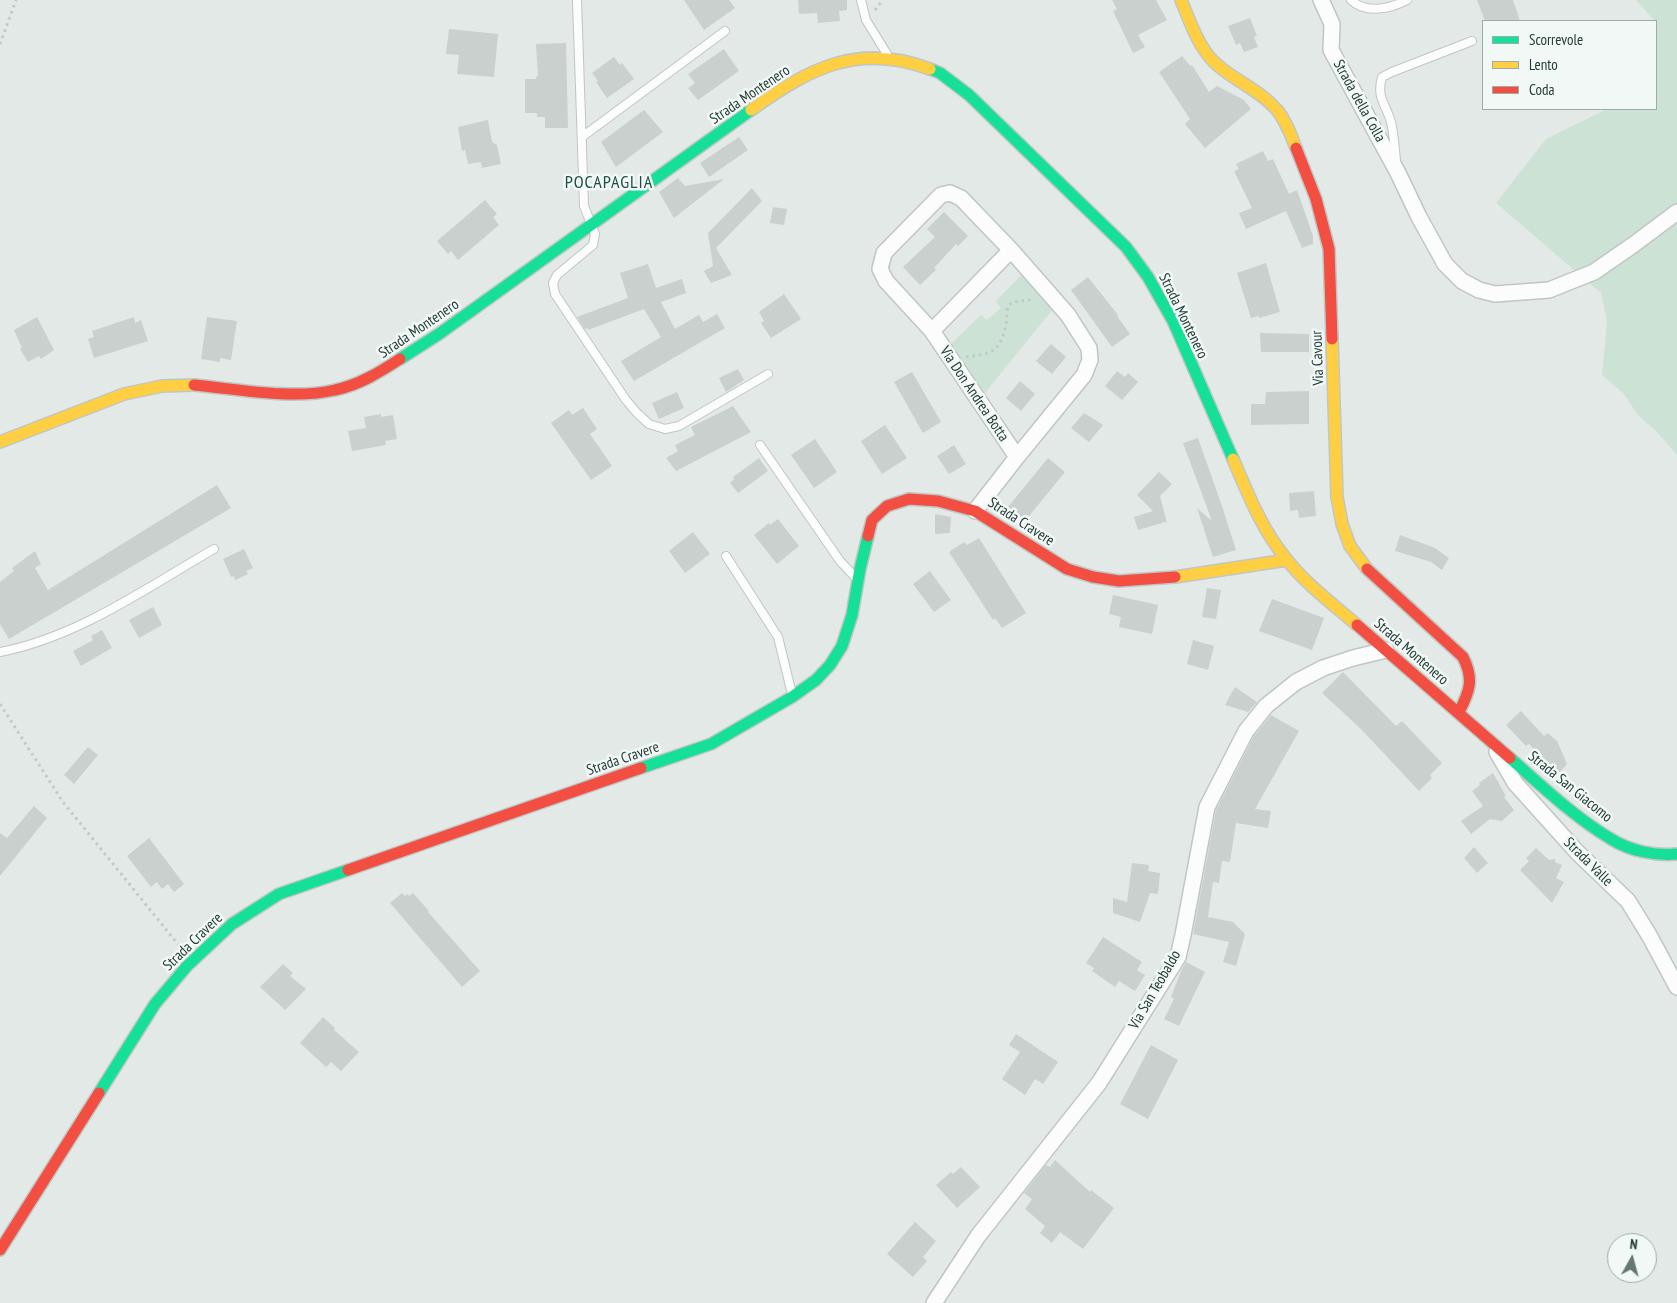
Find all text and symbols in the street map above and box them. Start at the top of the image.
legend [1482,20,1657,110]
text: Scorrevole [1529,30,1583,49]
text: Lento [1529,55,1558,74]
street label: Strada della Colla [1329,57,1389,145]
street label: Strada Montenero [707,62,793,128]
text: Coda [1529,80,1554,99]
district label: POCAPAGLIA [564,172,654,194]
street label: Strada Montenero [1155,270,1211,362]
street label: Strada Montenero [376,296,462,362]
street label: Via Cavour [1308,330,1328,386]
street label: Via Don Andrea Botta [936,343,1012,445]
street label: Strada Cravere [984,494,1058,550]
street label: Strada Montenero [1370,615,1452,689]
street label: Strada Cravere [584,738,662,780]
street label: Strada San Giacomo [1524,748,1616,826]
street label: Strada Valle [1560,834,1616,890]
street label: Strada Cravere [160,909,226,975]
street label: Via San Teobaldo [1125,947,1185,1033]
north arrow [1607,1233,1657,1283]
text: N [1629,1235,1639,1253]

